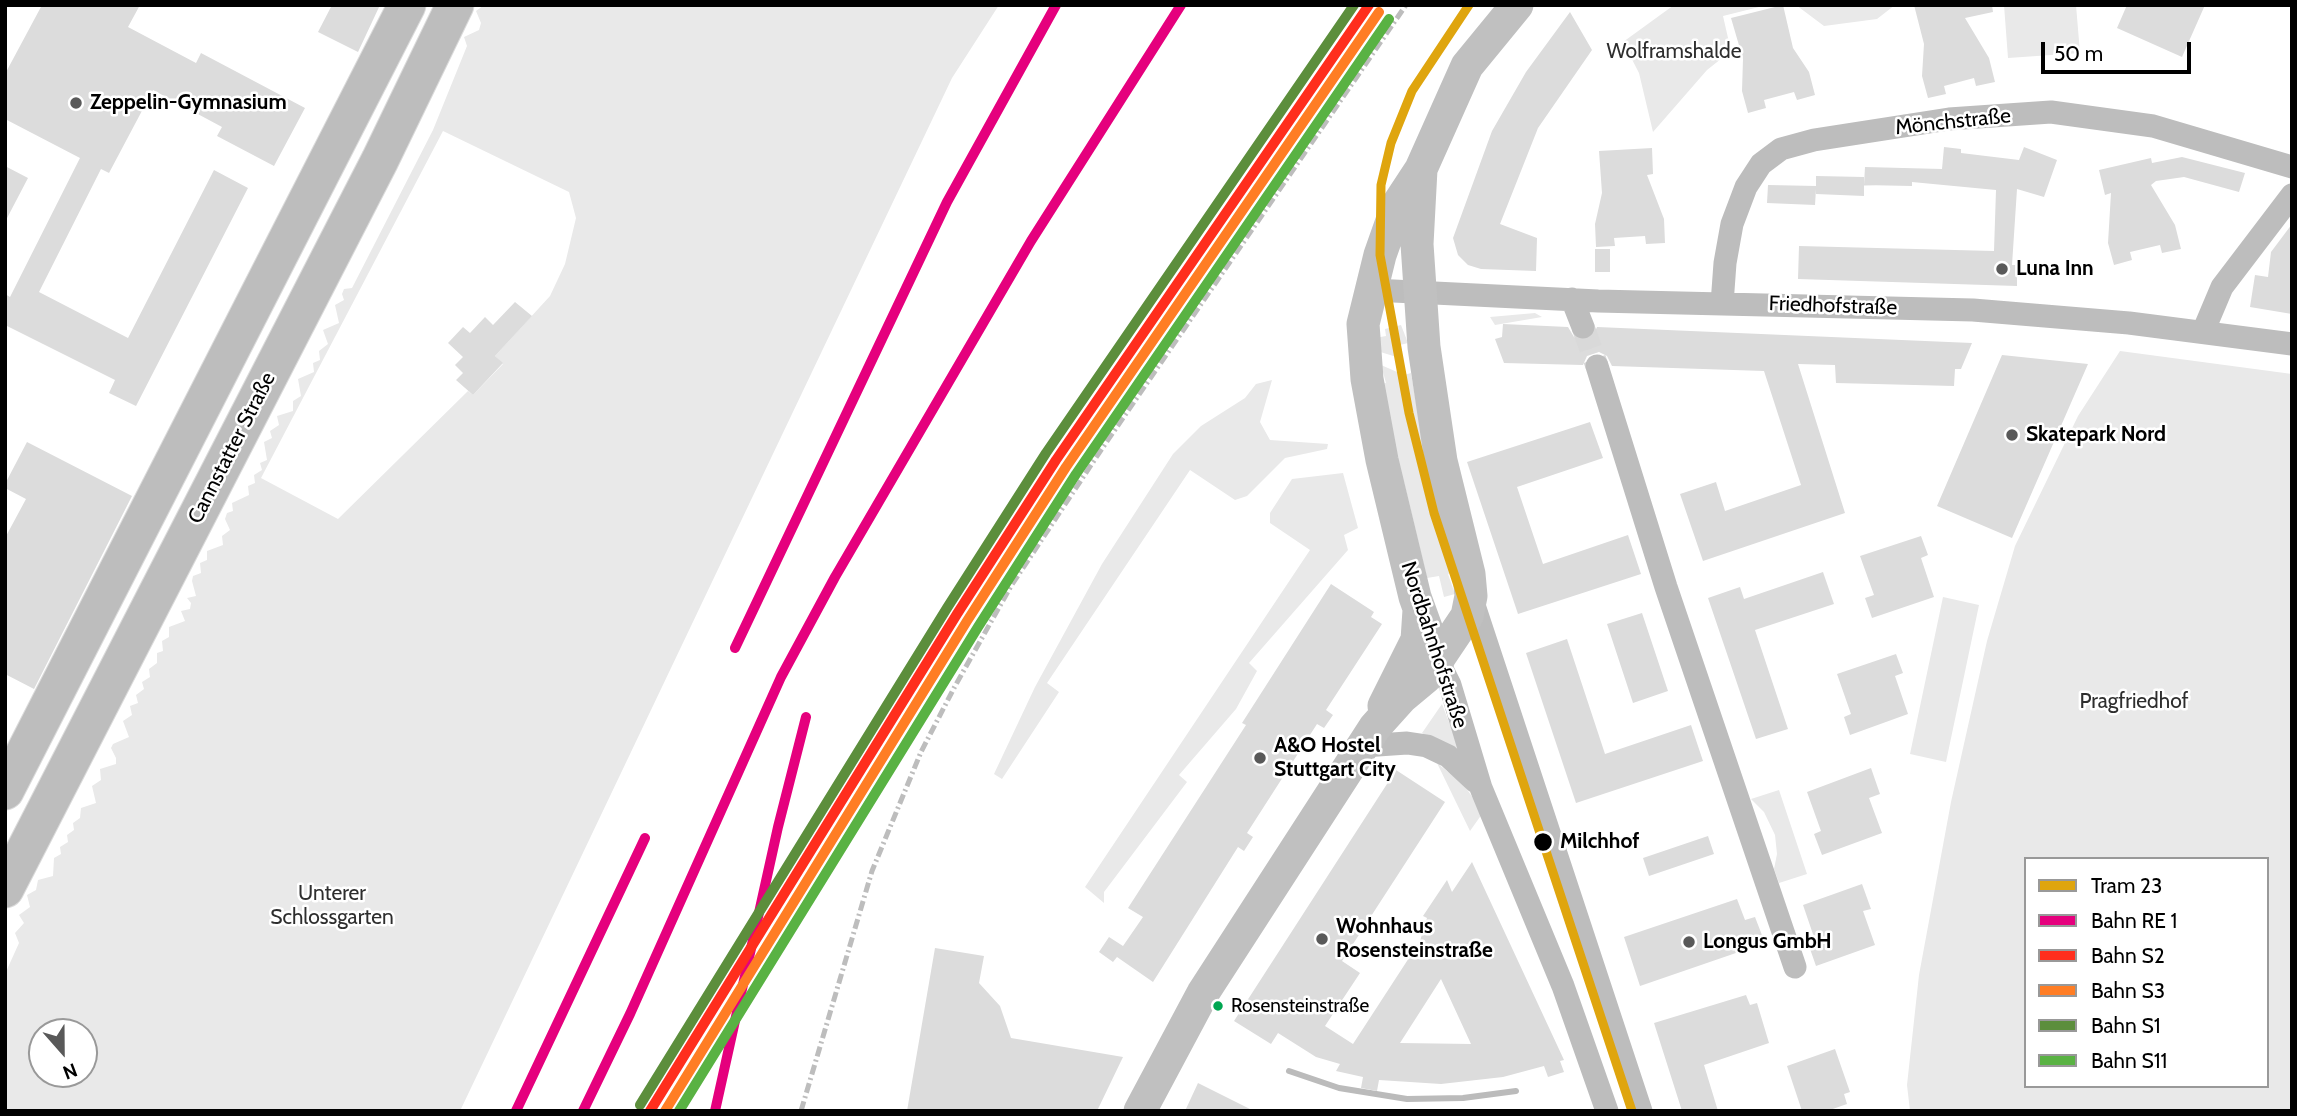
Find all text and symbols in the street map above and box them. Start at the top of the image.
scale bar [2045,28,2196,72]
park label: Wolframshalde [1607,39,1741,65]
text: 50 m [2054,41,2103,66]
place label: Zeppelin-Gymnasium [90,90,287,116]
marker: Zeppelin-Gymnasium [68,95,84,111]
street label: Mönchstraße [1894,103,2012,141]
place label: Luna Inn [2016,256,2094,282]
marker: Luna Inn [1994,261,2010,277]
street label: Friedhofstraße [1768,291,1898,321]
street label: Cannstatter Straße [183,368,281,528]
place label: Skatepark Nord [2026,422,2166,448]
marker: Skatepark Nord [2004,427,2020,443]
street label: Nordbahnhofstraße [1395,558,1473,732]
park label: Pragfriedhof [2079,689,2189,715]
place label: A&O Hostel Stuttgart City [1274,733,1396,783]
marker: A&O Hostel Stuttgart City [1252,750,1268,766]
place label: Milchhof [1560,829,1639,855]
marker: Milchhof [1532,831,1554,853]
legend [2024,857,2269,1088]
text: Tram 23 [2091,873,2162,898]
park label: Unterer Schlossgarten [270,881,394,931]
text: Bahn RE 1 [2091,908,2177,933]
place label: Wohnhaus Rosensteinstraße [1336,914,1493,964]
place label: Longus GmbH [1703,929,1832,955]
marker: Wohnhaus Rosensteinstraße [1314,931,1330,947]
marker: Longus GmbH [1681,934,1697,950]
text: Bahn S2 [2091,943,2165,968]
text: Bahn S3 [2091,978,2165,1003]
place label: Rosensteinstraße [1231,995,1369,1017]
marker: Rosensteinstraße [1211,999,1225,1013]
text: Bahn S1 [2091,1013,2161,1038]
north arrow [28,1018,98,1088]
text: Bahn S11 [2091,1048,2167,1073]
text: N [60,1058,80,1084]

